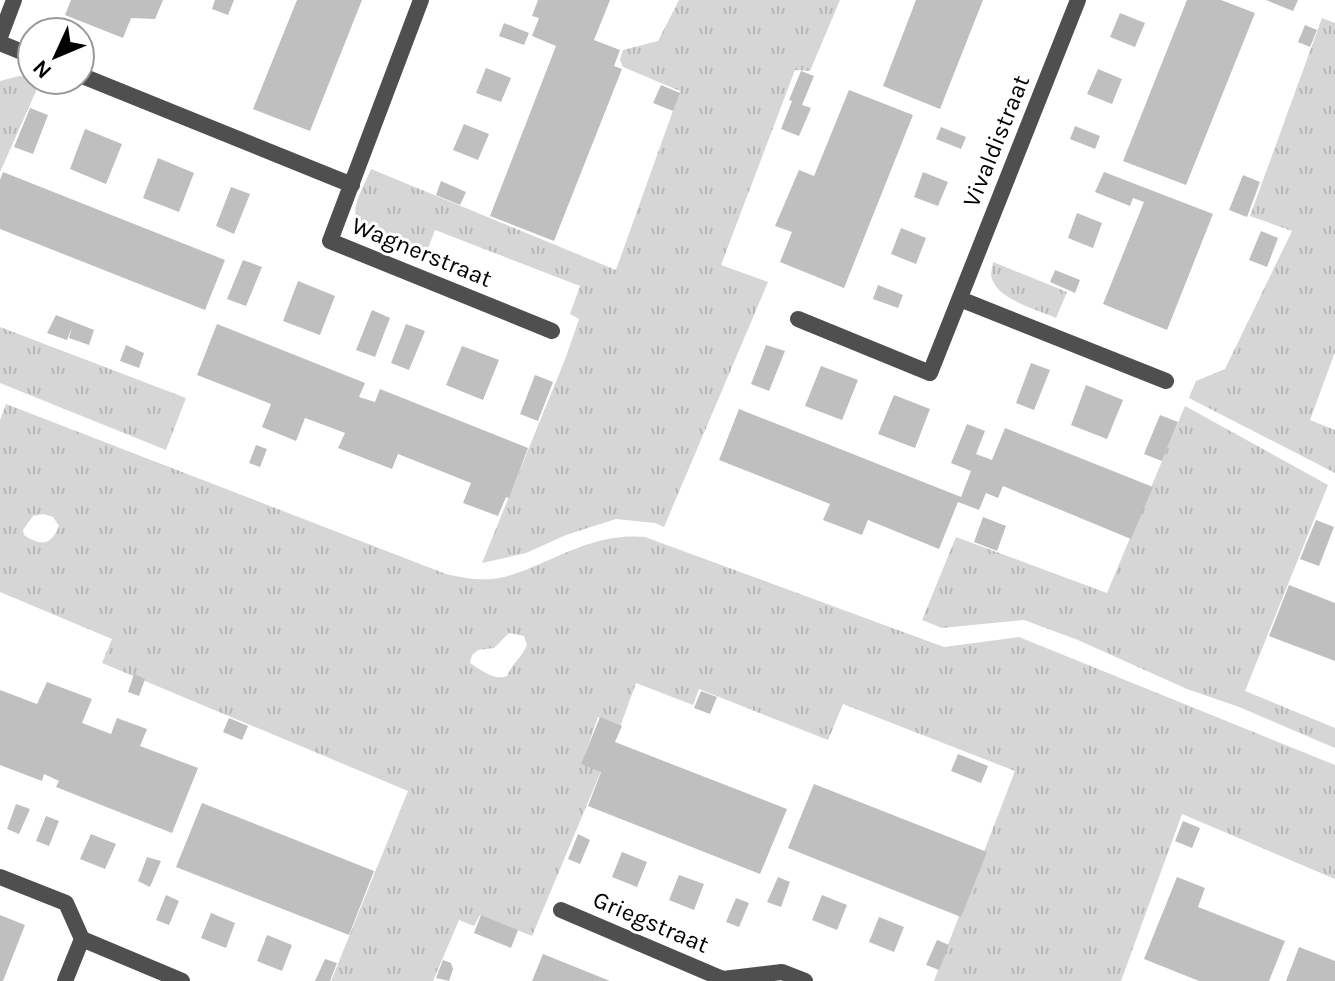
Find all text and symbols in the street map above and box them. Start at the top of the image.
north arrow [16,16,96,96]
text: N [27,54,57,84]
street label: Vivaldistraat [957,71,1035,211]
street label: Wagnerstraat [348,211,496,293]
street label: Griegstraat [589,885,713,959]

